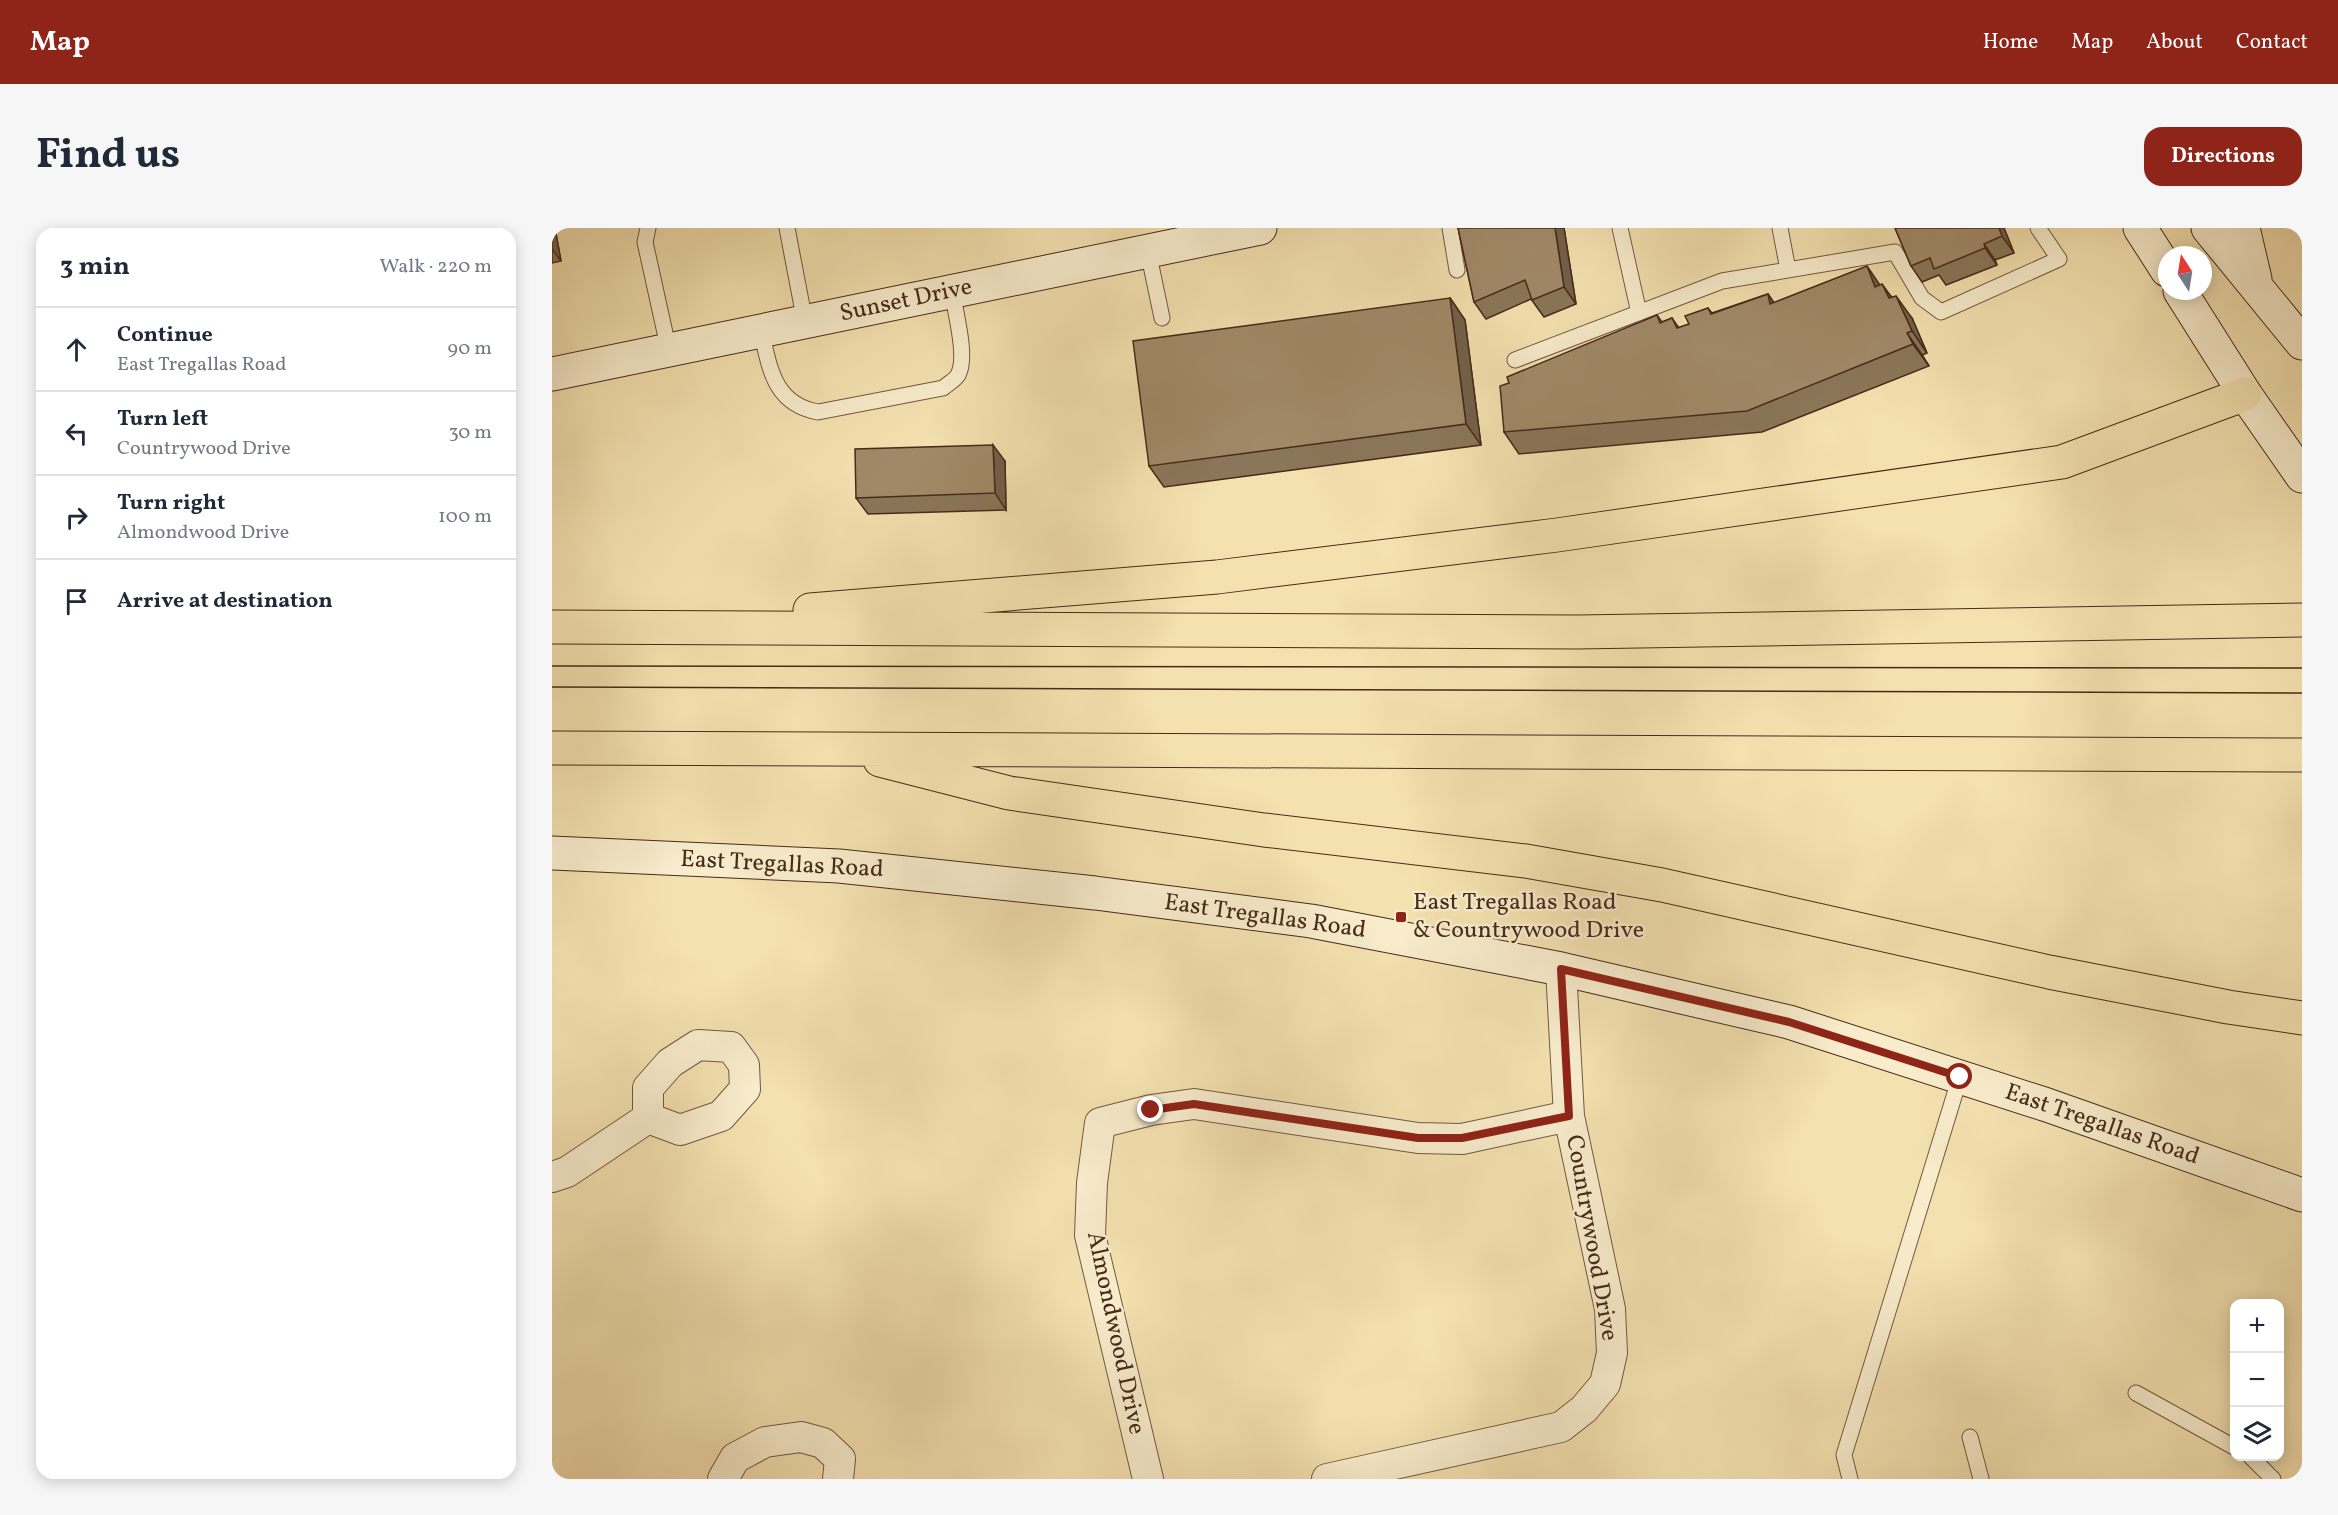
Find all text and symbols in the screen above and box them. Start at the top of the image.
text: Map [30,23,90,62]
text: Home [1983,28,2038,57]
text: Map [2071,28,2113,57]
text: About [2146,28,2203,57]
text: Contact [2236,28,2308,57]
text: Find us [36,127,180,186]
button: Directions [2144,127,2302,186]
north arrow [2158,246,2212,300]
text: 3 min [60,249,130,285]
text: Walk · 220 m [380,253,492,281]
street label: Sunset Drive [837,270,975,332]
text: Continue [117,320,213,351]
icon: ahead [60,333,93,366]
text: 90 m [448,335,492,363]
text: East Tregallas Road [117,351,287,379]
text: Turn left [117,404,208,435]
icon: left [60,417,93,450]
text: 30 m [448,419,492,447]
text: Countrywood Drive [117,435,291,463]
text: Turn right [117,488,225,519]
icon: right [60,501,93,534]
text: 100 m [438,503,492,531]
text: Almondwood Drive [117,519,289,547]
icon: arrive [60,585,93,618]
text: Arrive at destination [117,586,333,617]
street label: East Tregallas Road [680,843,884,887]
street label: East Tregallas Road [1162,886,1368,948]
place label: East Tregallas Road & Countrywood Drive [1413,886,1644,948]
marker: East Tregallas Road & Countrywood Drive [1394,910,1408,924]
route start [1946,1063,1972,1089]
street label: East Tregallas Road [2000,1076,2204,1174]
route end [1137,1096,1163,1122]
street label: Countrywood Drive [1556,1132,1626,1344]
street label: Almondwood Drive [1077,1228,1153,1438]
map controls [2230,1299,2284,1461]
button: + [2230,1299,2284,1353]
button: − [2230,1353,2284,1407]
button: layers [2230,1407,2284,1461]

